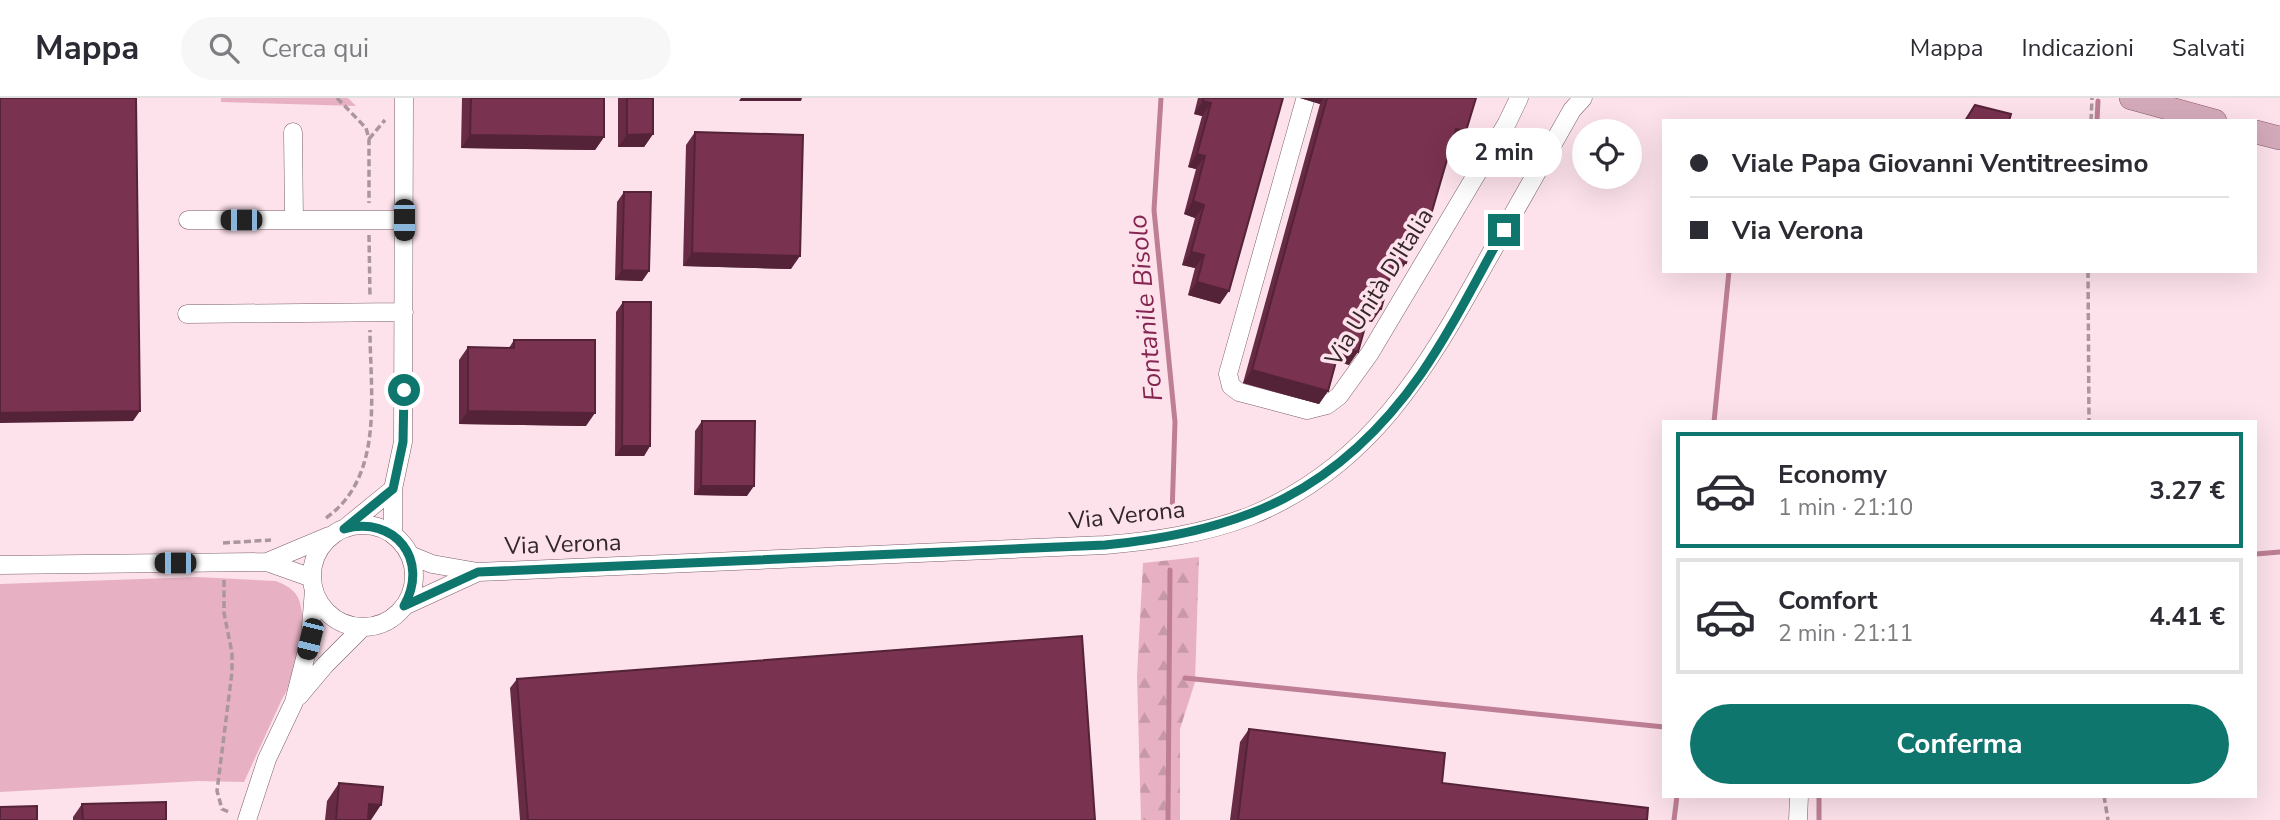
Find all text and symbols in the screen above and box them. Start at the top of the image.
search box [181,17,671,80]
text: Mappa [35,26,139,71]
icon: search [205,29,243,67]
text: Cerca qui [261,31,369,66]
text: Mappa [1910,32,1984,64]
text: Indicazioni [2022,32,2134,64]
text: Salvati [2172,32,2245,64]
map controls [1572,119,1642,189]
button: locate [1572,119,1642,189]
callout: 2 min [1446,129,1562,178]
text: 2 min [1474,137,1534,168]
text: Viale Papa Giovanni Ventitreesimo [1732,146,2148,181]
car [394,199,415,241]
street label: Via Unità D'Italia [1317,202,1440,373]
car [221,210,263,231]
water label: Fontanile Bisolo [1120,213,1171,403]
text: Via Verona [1732,213,1864,248]
route end [1488,214,1520,246]
route start [388,374,420,406]
text: Economy [1778,457,1887,492]
icon: car [1694,459,1757,522]
text: 3.27 € [2149,473,2225,508]
text: 1 min · 21:10 [1778,492,1913,523]
street label: Via Verona [1066,493,1187,537]
street label: Via Verona [503,526,622,562]
car [155,553,197,574]
text: Comfort [1778,583,1878,618]
icon: car [1694,585,1757,648]
text: 4.41 € [2149,599,2225,634]
car [295,616,326,662]
text: 2 min · 21:11 [1778,618,1913,649]
button: Conferma [1690,704,2229,784]

